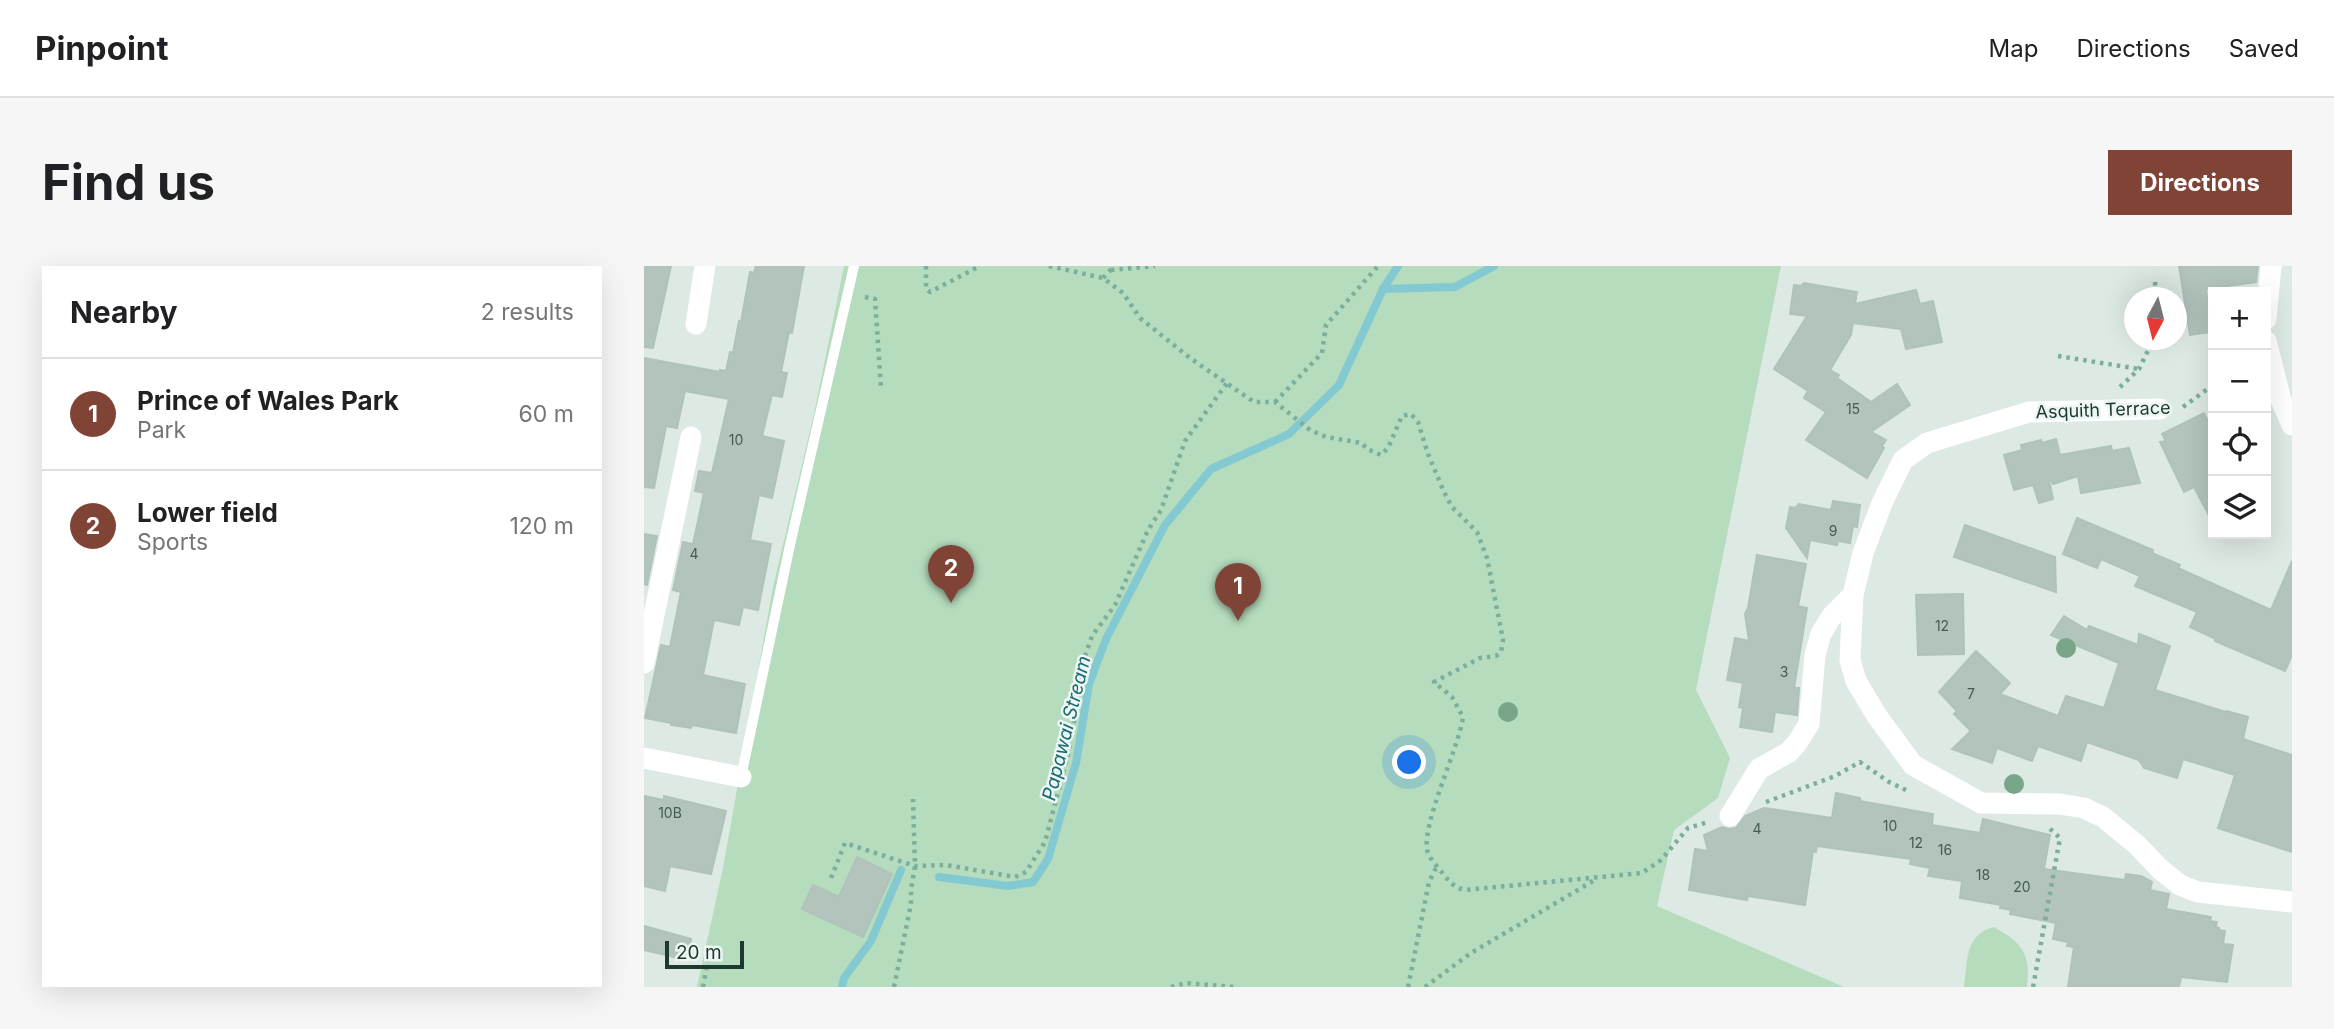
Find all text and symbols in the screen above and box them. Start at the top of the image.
text: Pinpoint [35,28,168,68]
text: Map [1989,34,2038,63]
text: Directions [2076,34,2191,63]
text: Saved [2229,34,2299,63]
button: Directions [2108,150,2292,215]
text: Find us [42,153,215,212]
north arrow [2124,287,2187,350]
map controls [2208,287,2271,539]
button: + [2208,287,2271,350]
text: Nearby [70,294,178,330]
text: 2 results [481,298,574,326]
button: − [2208,350,2271,413]
text: Prince of Wales Park [137,385,399,416]
street label: Asquith Terrace [2035,397,2171,422]
text: 1 [88,400,98,428]
text: 60 m [519,400,574,428]
house number: 15 [1846,400,1860,417]
button: locate [2208,413,2271,476]
text: Park [137,416,186,444]
house number: 10 [729,431,743,448]
button: layers [2208,476,2271,539]
text: Lower field [137,497,278,528]
text: 2 [86,512,100,540]
text: 120 m [509,512,574,540]
house number: 9 [1829,522,1837,539]
text: Sports [137,528,208,556]
house number: 4 [689,545,699,562]
pin: 2 [928,545,974,603]
pin: 1 [1215,563,1261,621]
house number: 12 [1935,617,1949,634]
water label: Papawai Stream [1037,653,1096,803]
house number: 3 [1780,663,1788,680]
house number: 7 [1967,685,1975,702]
your location [1392,745,1426,779]
house number: 10B [658,804,682,821]
house number: 10 [1883,817,1897,834]
house number: 4 [1752,820,1762,837]
house number: 12 [1909,834,1923,851]
house number: 16 [1938,841,1952,858]
house number: 18 [1976,866,1990,883]
house number: 20 [2013,878,2031,895]
scale bar [665,938,744,970]
text: 20 m [676,941,722,964]

